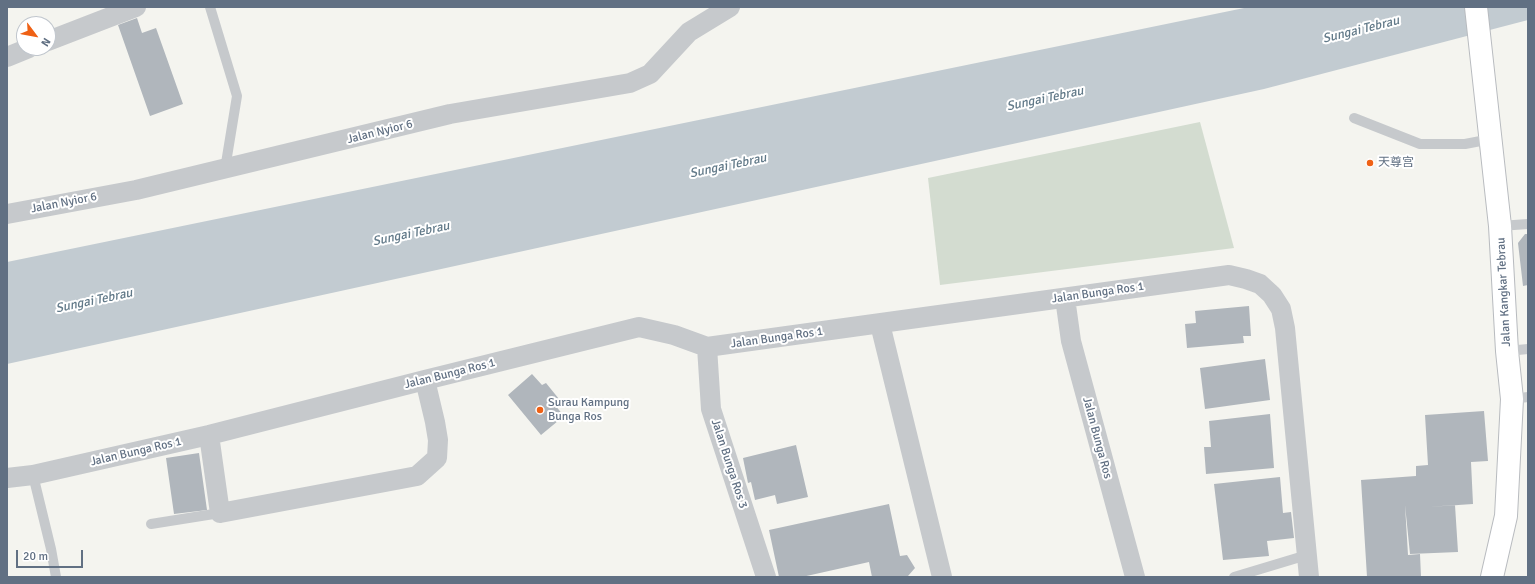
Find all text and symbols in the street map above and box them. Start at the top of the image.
water label: Sungai Tebrau [1321,13,1401,47]
north arrow [16,16,56,56]
text: N [38,35,53,49]
water label: Sungai Tebrau [1005,83,1085,115]
street label: Jalan Nyior 6 [346,117,414,147]
water label: Sungai Tebrau [688,150,768,182]
place label: 天尊宫 [1378,156,1414,170]
marker: 天尊宫 [1365,158,1375,168]
street label: Jalan Nyior 6 [30,190,98,216]
water label: Sungai Tebrau [371,218,451,250]
street label: Jalan Kangkar Tebrau [1494,237,1514,347]
street label: Jalan Bunga Ros 1 [1051,279,1145,307]
water label: Sungai Tebrau [54,285,134,317]
street label: Jalan Bunga Ros 1 [730,324,824,352]
street label: Jalan Bunga Ros 1 [403,356,497,392]
place label: Surau Kampung Bunga Ros [548,396,629,424]
street label: Jalan Bunga Ros [1079,396,1115,480]
marker: Surau Kampung Bunga Ros [535,405,545,415]
street label: Jalan Bunga Ros 3 [708,418,750,510]
street label: Jalan Bunga Ros 1 [89,435,183,469]
scale bar [18,542,85,568]
text: 20 m [23,549,48,564]

